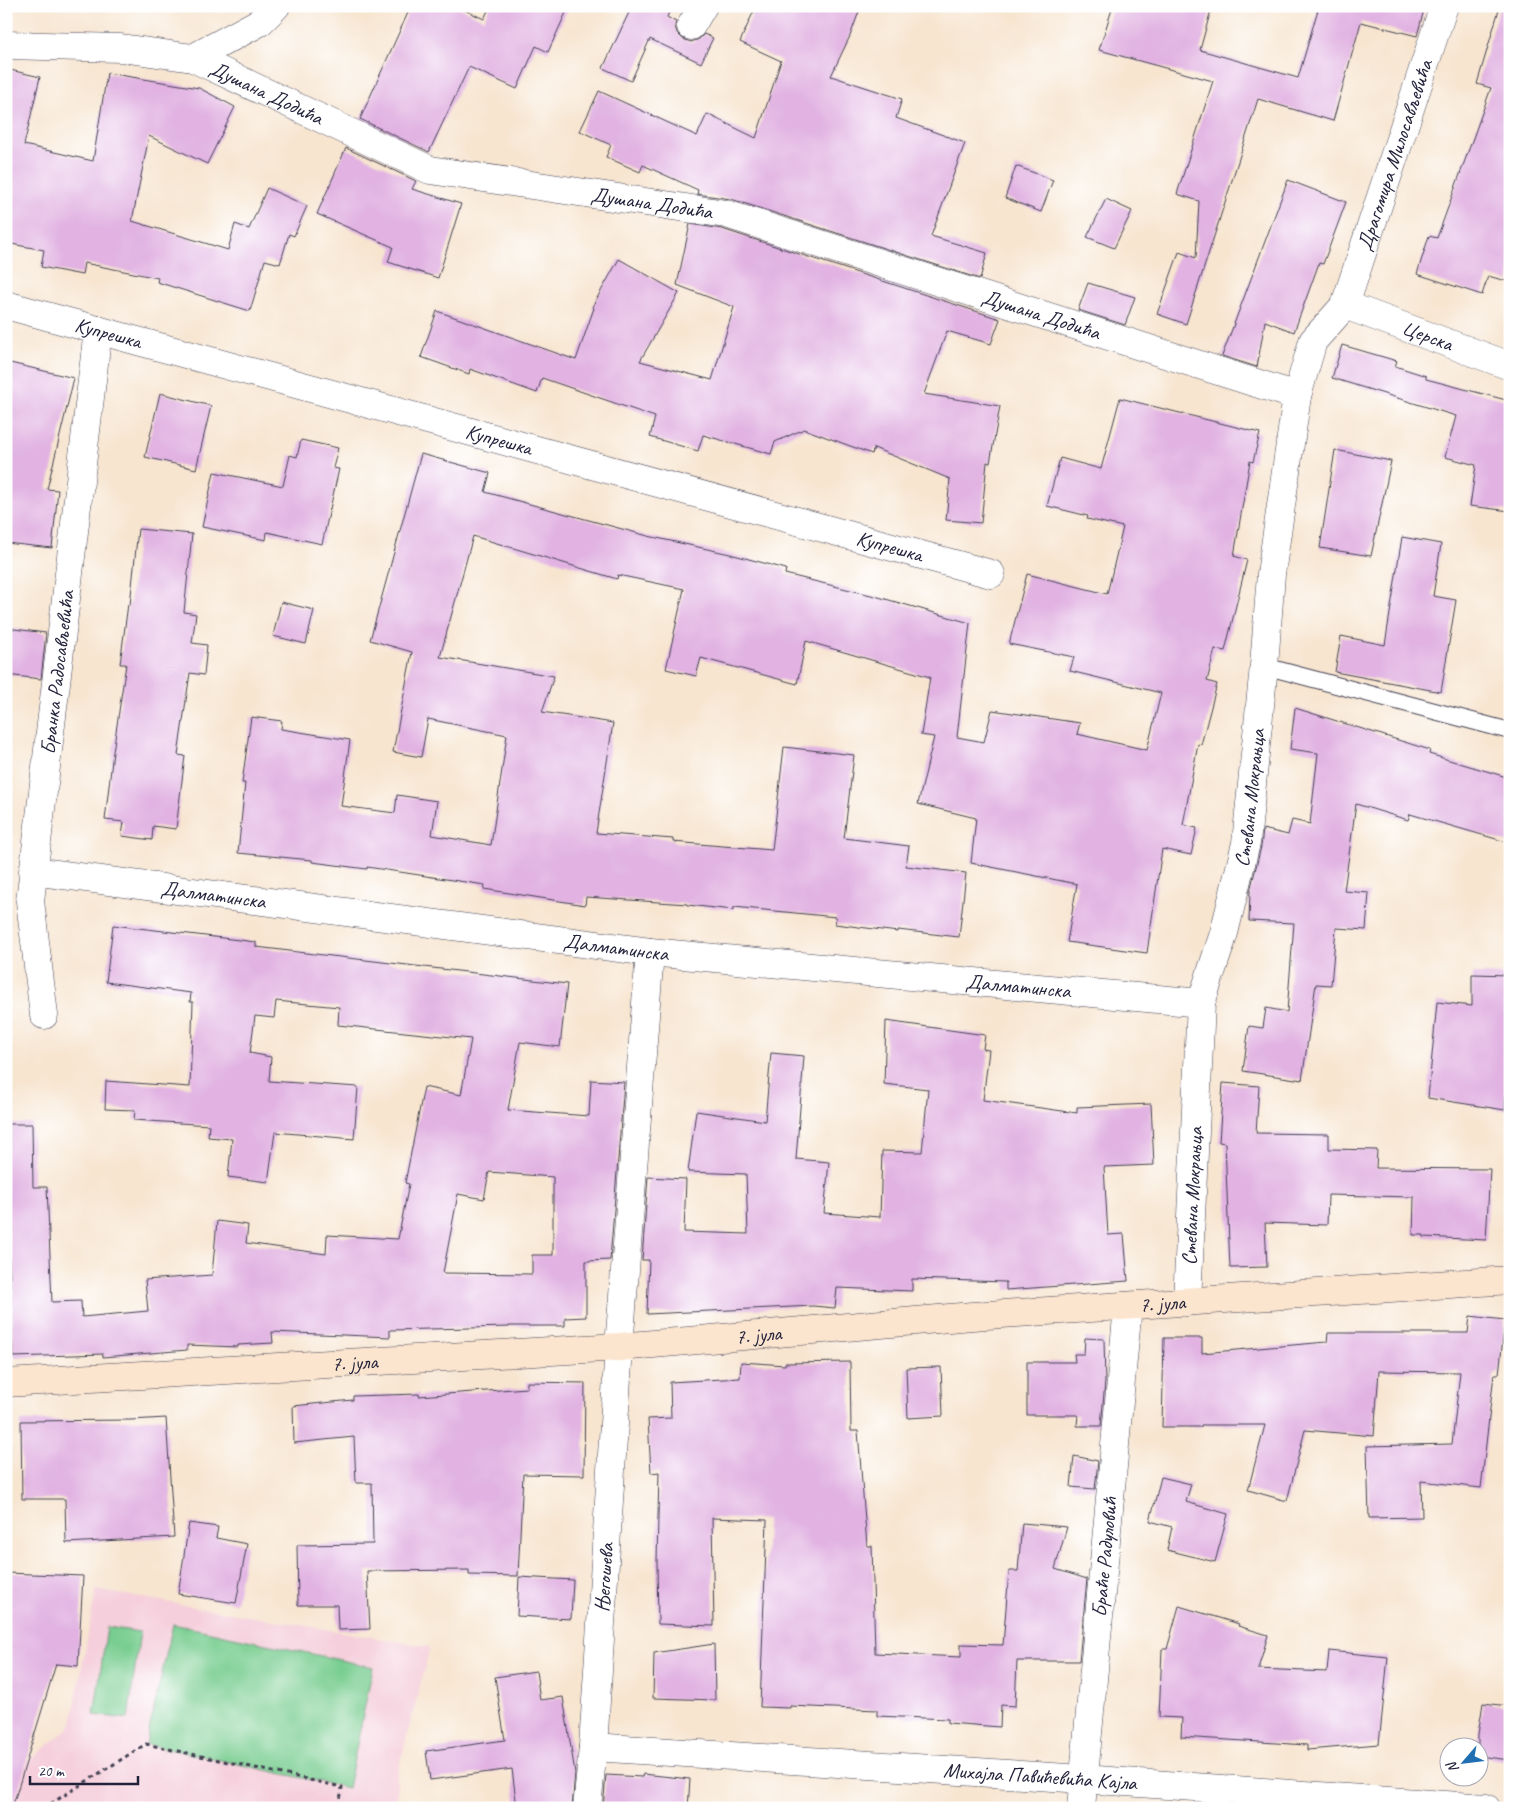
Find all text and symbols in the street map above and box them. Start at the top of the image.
street label: Душана Додића [206,55,329,131]
street label: Драгомира Милосављевића [1351,55,1439,254]
street label: Душана Додића [589,181,716,225]
street label: Душана Додића [979,284,1105,346]
street label: Купрешка [72,311,147,355]
street label: Церска [1399,314,1458,357]
street label: Купрешка [463,418,537,462]
street label: Купрешка [854,525,928,568]
street label: Бранка Радосављевића [35,588,80,756]
street label: Стевана Мокрањца [1228,726,1271,869]
street label: Далматинска [160,875,269,915]
street label: Далматинска [562,928,671,967]
street label: Далматинска [965,968,1074,1004]
street label: Стевана Мокрањца [1176,1125,1208,1266]
street label: 7. јула [1138,1289,1188,1318]
street label: 7. јула [734,1320,784,1350]
street label: 7. јула [331,1348,380,1377]
street label: Браће Радуловић [1086,1495,1123,1618]
street label: Његошева [589,1540,619,1613]
north arrow [1438,1736,1488,1786]
scale bar [30,1754,138,1786]
street label: Михајла Павићевића Кајла [943,1757,1139,1796]
text: N [1442,1758,1463,1776]
text: 20 m [38,1762,65,1781]

